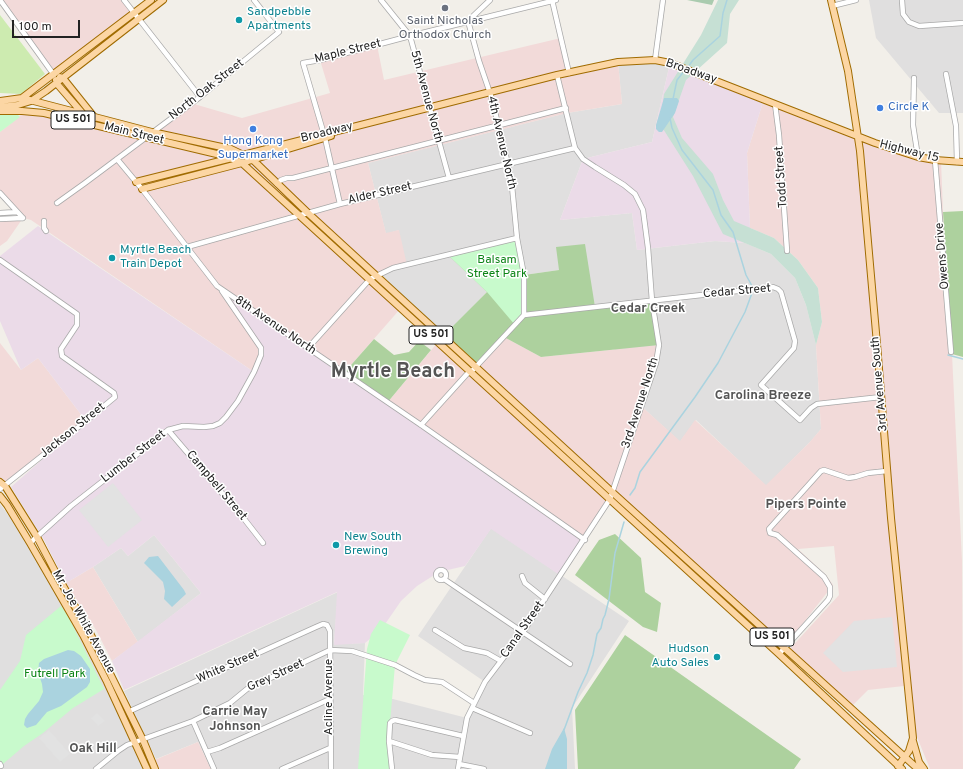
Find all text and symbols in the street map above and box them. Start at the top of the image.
marker: Saint Nicholas Orthodox Church [440,3,450,13]
place label: Sandpebble Apartments [247,6,311,34]
scale bar [14,12,82,38]
marker: Sandpebble Apartments [234,15,244,25]
place label: Saint Nicholas Orthodox Church [399,15,491,43]
text: 100 m [19,19,52,35]
street label: Maple Street [313,37,383,67]
street label: 5th Avenue North [407,49,445,145]
street label: North Oak Street [167,56,247,124]
street label: Broadway [663,56,719,88]
street label: 4th Avenue North [483,95,519,191]
place label: Circle K [888,101,930,115]
marker: Circle K [875,103,885,113]
road number: US 501 [51,111,95,129]
street label: Main Street [103,120,165,148]
street label: Broadway [299,120,355,146]
marker: Hong Kong Supermarket [248,124,258,134]
place label: Hong Kong Supermarket [218,135,288,163]
street label: Highway 15 [878,138,940,166]
street label: Todd Street [773,145,791,209]
street label: Alder Street [347,180,413,208]
street label: Owens Drive [933,222,953,290]
place label: Myrtle Beach Train Depot [120,244,191,272]
marker: Myrtle Beach Train Depot [107,253,117,263]
park label: Balsam Street Park [467,254,527,282]
street label: Cedar Street [702,282,772,302]
street label: 8th Avenue North [232,293,318,359]
district label: Cedar Creek [611,301,685,317]
road number: US 501 [409,326,453,344]
street label: 3rd Avenue South [869,336,891,432]
street label: 3rd Avenue North [619,356,663,450]
district label: Myrtle Beach [331,361,455,385]
district label: Carolina Breeze [715,388,811,404]
street label: Jackson Street [37,400,109,462]
street label: Lumber Street [99,427,169,487]
street label: Campbell Street [183,448,249,524]
district label: Pipers Pointe [766,497,846,513]
place label: New South Brewing [344,531,402,559]
marker: New South Brewing [331,540,341,550]
street label: Mr. Joe White Avenue [49,568,117,676]
street label: Canal Street [498,599,548,661]
road number: US 501 [750,628,794,646]
place label: Hudson Auto Sales [652,643,709,671]
street label: White Street [195,647,261,687]
marker: Hudson Auto Sales [712,652,722,662]
street label: Grey Street [245,657,307,695]
street label: Acline Avenue [323,659,337,735]
park label: Futrell Park [24,668,86,682]
district label: Carrie May Johnson [202,704,268,735]
district label: Oak Hill [69,741,117,757]

